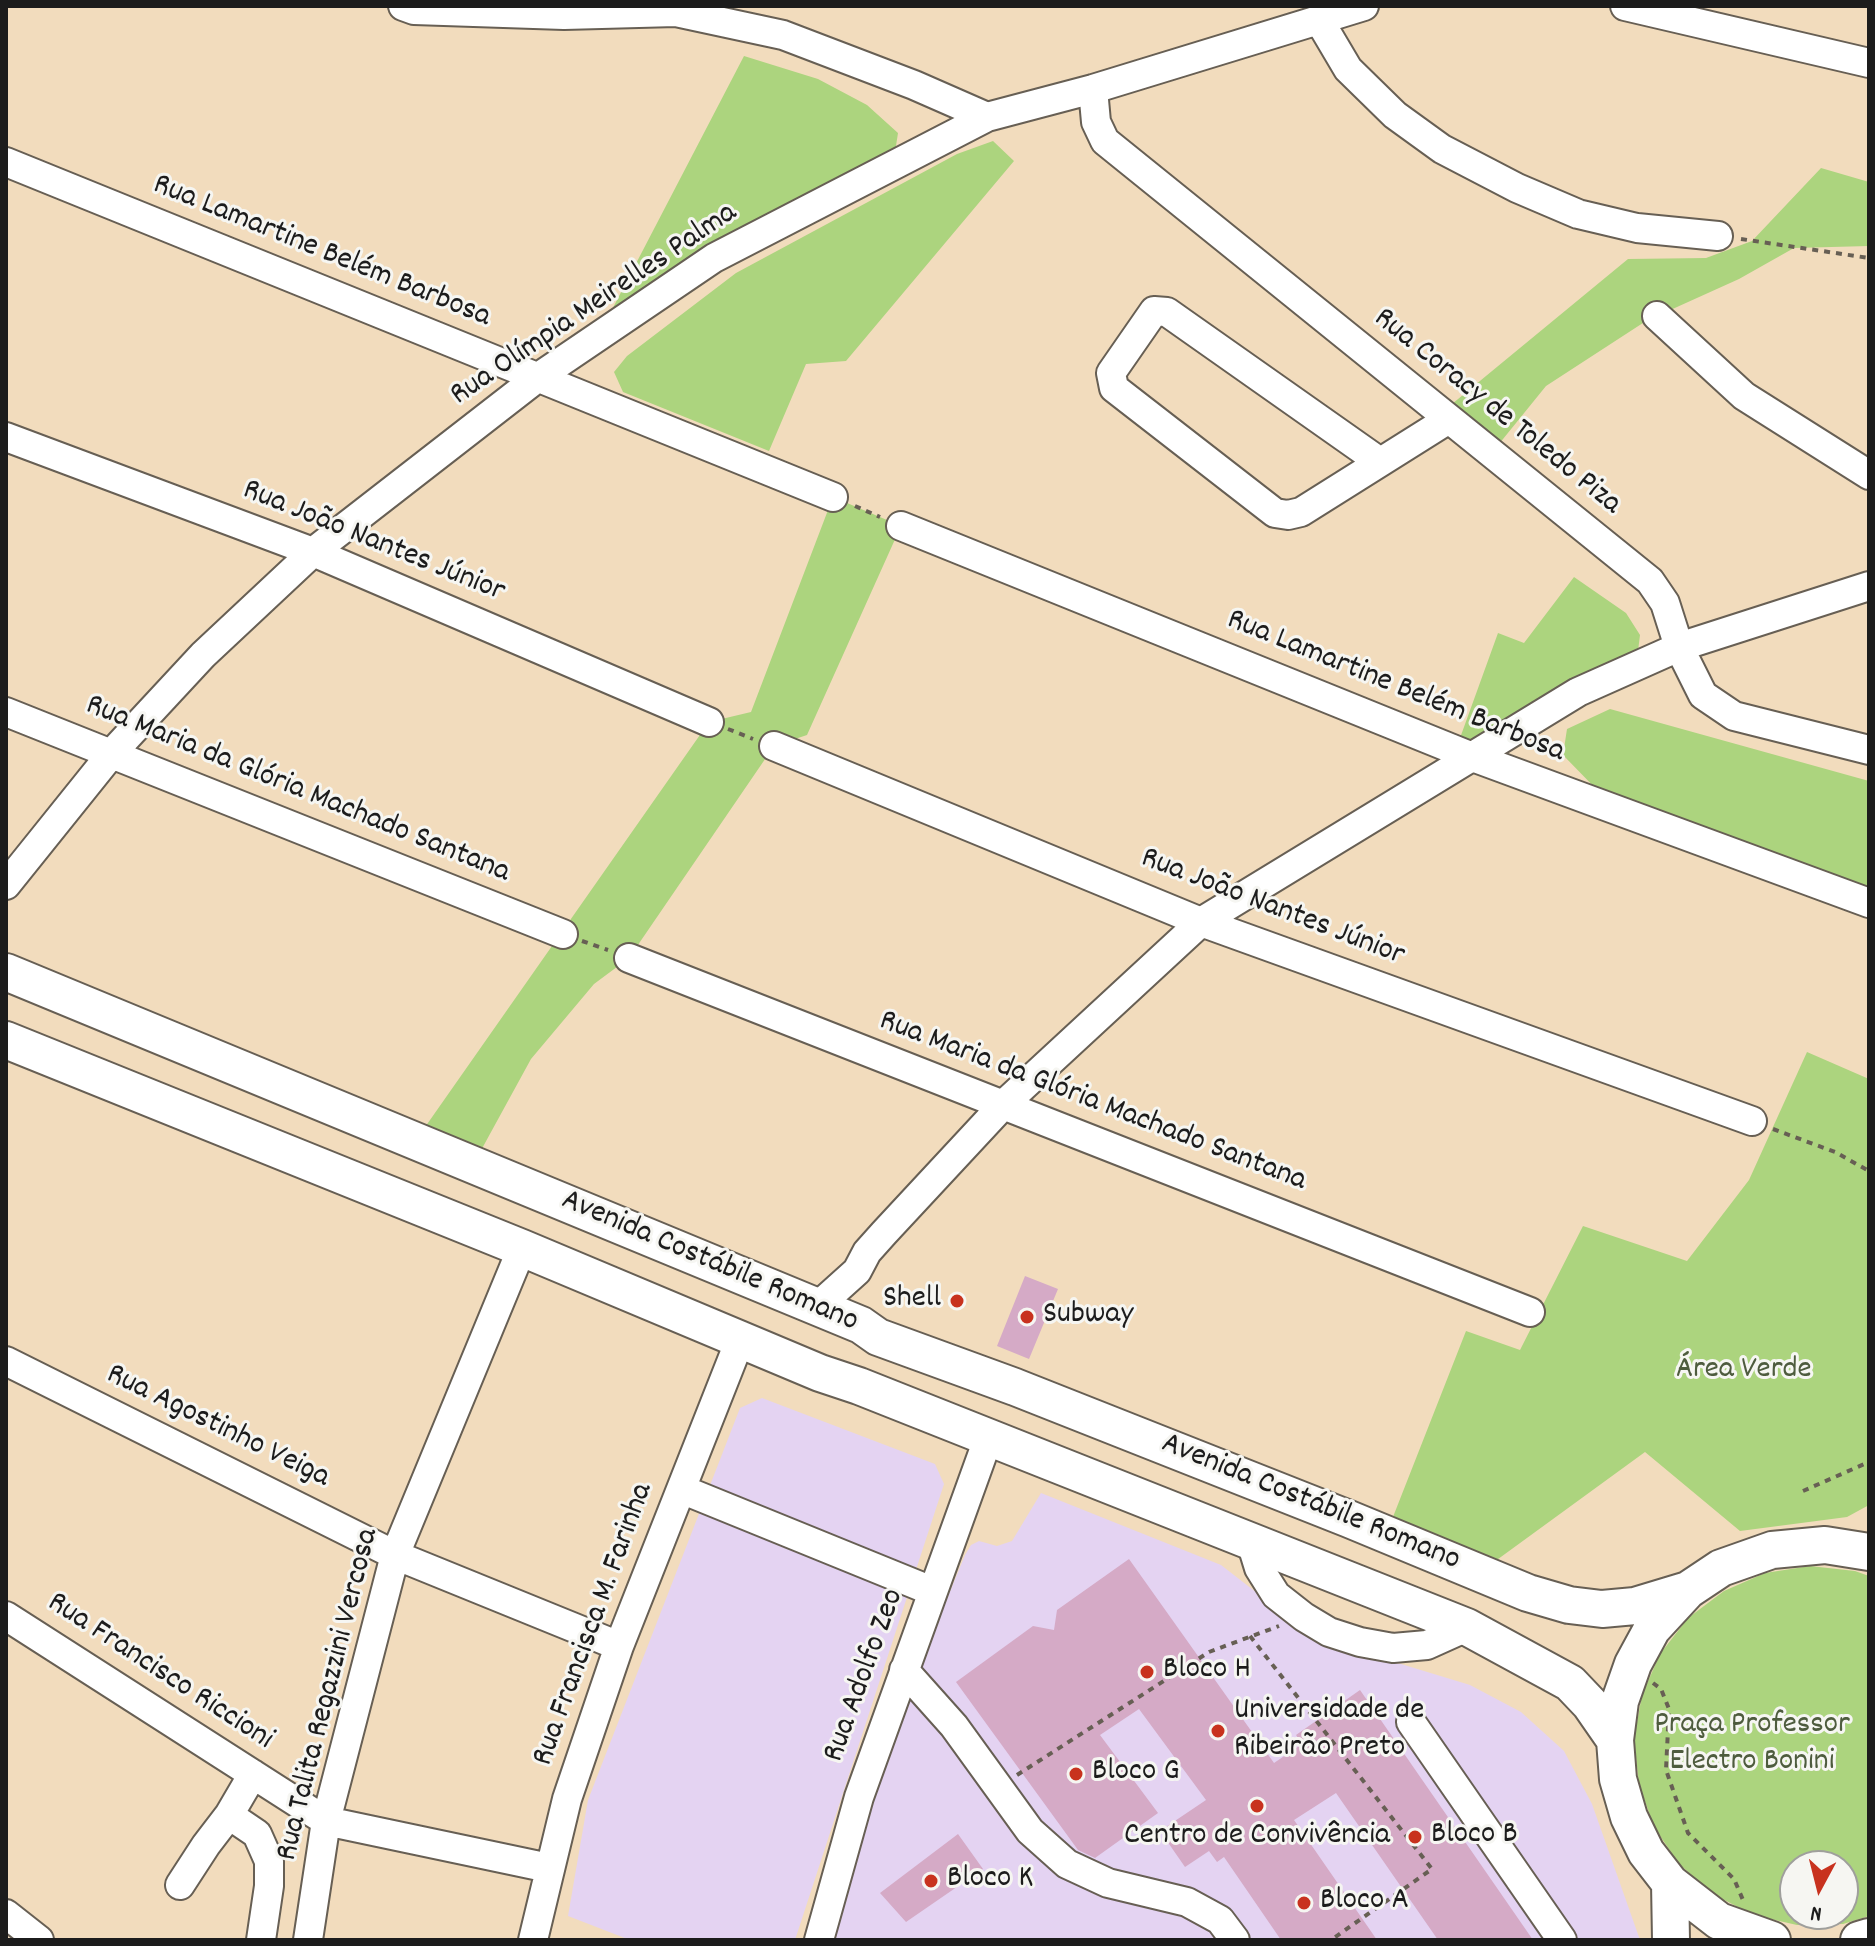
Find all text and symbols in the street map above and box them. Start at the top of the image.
street label: Rua Lamartine Belém Barbosa [146,168,496,338]
street label: Rua Olímpia Meirelles Palma [444,196,746,416]
street label: Rua Coracy de Toledo Piza [1364,301,1628,525]
street label: Rua João Nantes Júnior [236,473,510,613]
street label: Rua Lamartine Belém Barbosa [1220,603,1570,773]
street label: Rua Maria da Glória Machado Santana [79,688,515,894]
street label: Rua João Nantes Júnior [1135,841,1409,977]
street label: Rua Maria da Glória Machado Santana [873,1004,1311,1202]
street label: Avenida Costábile Romano [555,1183,863,1343]
place label: Shell [883,1282,941,1320]
marker: Shell [948,1292,966,1310]
place label: Subway [1043,1298,1133,1336]
marker: Subway [1018,1308,1036,1326]
park label: Área Verde [1676,1353,1812,1391]
street label: Rua Agostinho Veiga [99,1357,335,1499]
street label: Avenida Costábile Romano [1155,1426,1465,1582]
street label: Rua Francisca M. Farinha [526,1478,664,1772]
street label: Rua Talita Regazzini Vercosa [270,1525,390,1865]
street label: Rua Adolfo Zeo [817,1584,915,1768]
street label: Rua Francisco Riccioni [39,1586,279,1760]
place label: Bloco H [1163,1653,1251,1691]
marker: Bloco H [1138,1663,1156,1681]
place label: Universidade de Ribeirão Preto [1234,1694,1424,1769]
park label: Praça Professor Electro Bonini [1654,1708,1850,1783]
marker: Universidade de Ribeirão Preto [1209,1722,1227,1740]
place label: Bloco G [1092,1755,1180,1793]
marker: Bloco G [1067,1765,1085,1783]
marker: Centro de Convivência [1248,1797,1266,1815]
place label: Bloco B [1431,1818,1518,1856]
place label: Centro de Convivência [1124,1819,1390,1857]
marker: Bloco B [1406,1828,1424,1846]
north arrow [1779,1850,1859,1930]
place label: Bloco K [947,1862,1033,1900]
marker: Bloco K [922,1872,940,1890]
place label: Bloco A [1320,1884,1409,1922]
marker: Bloco A [1295,1894,1313,1912]
text: N [1809,1896,1824,1928]

